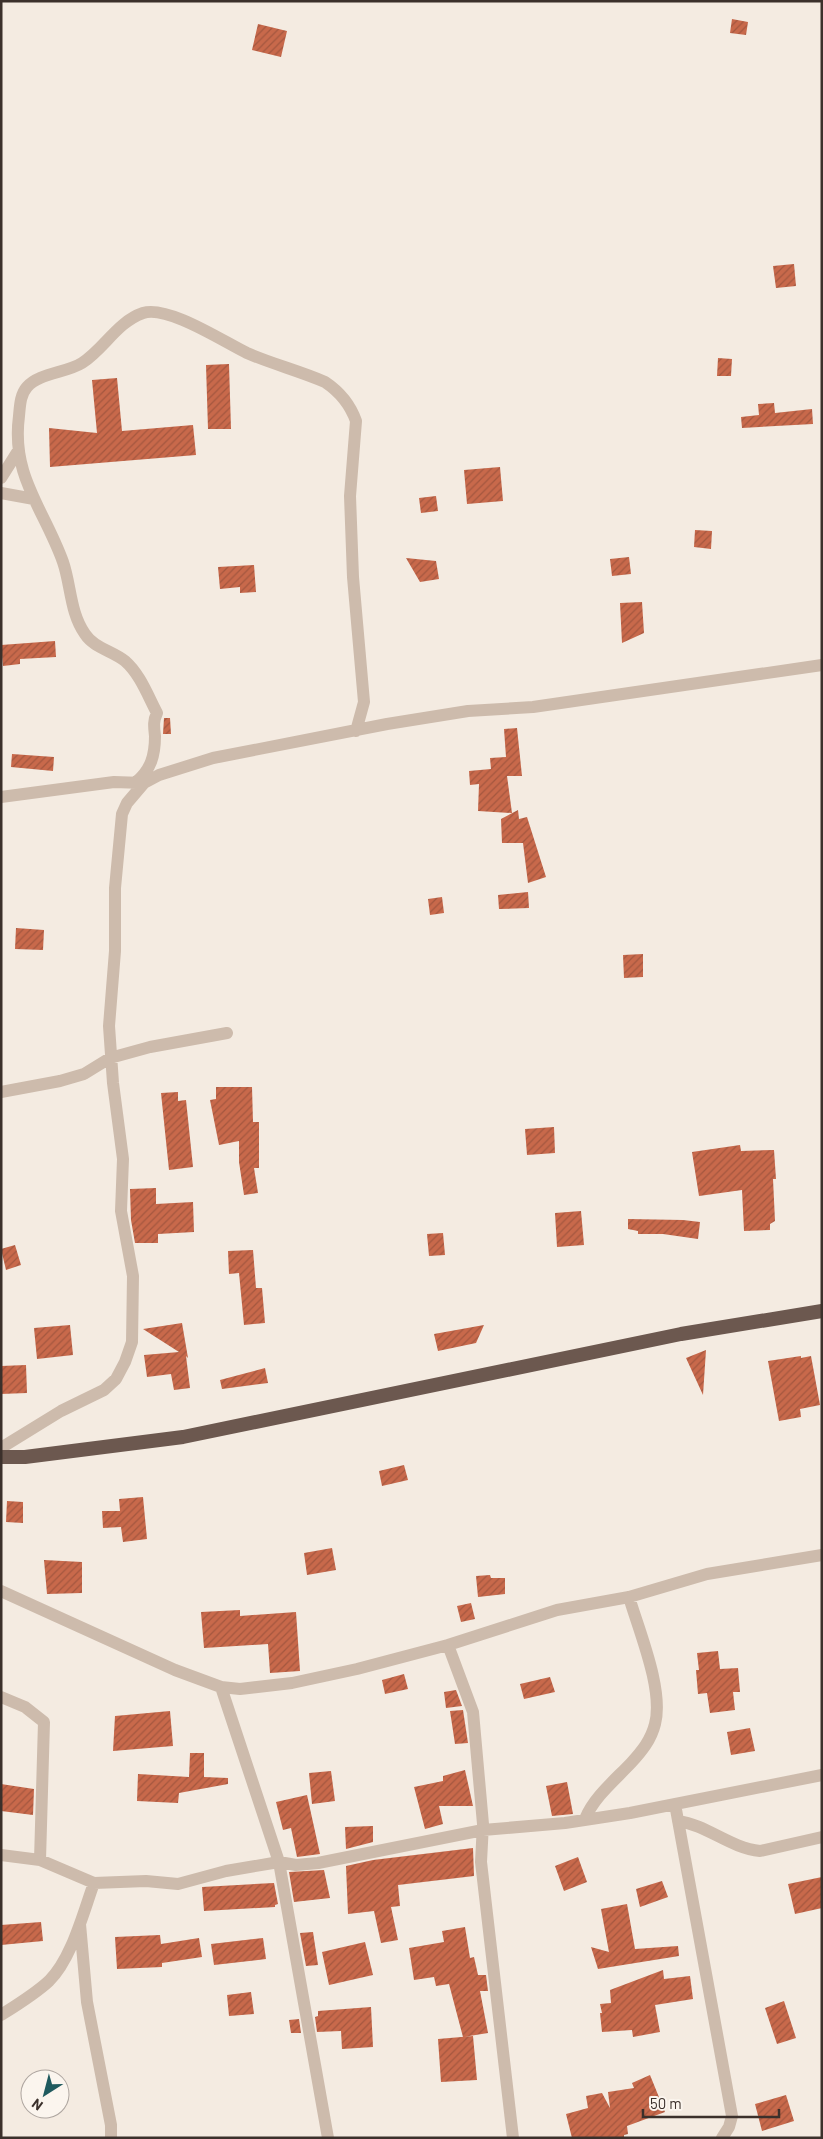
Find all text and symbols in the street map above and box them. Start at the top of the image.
north arrow [20,2069,70,2119]
scale bar [643,2086,779,2118]
text: 50 m [650,2094,682,2112]
text: N [28,2095,46,2115]

